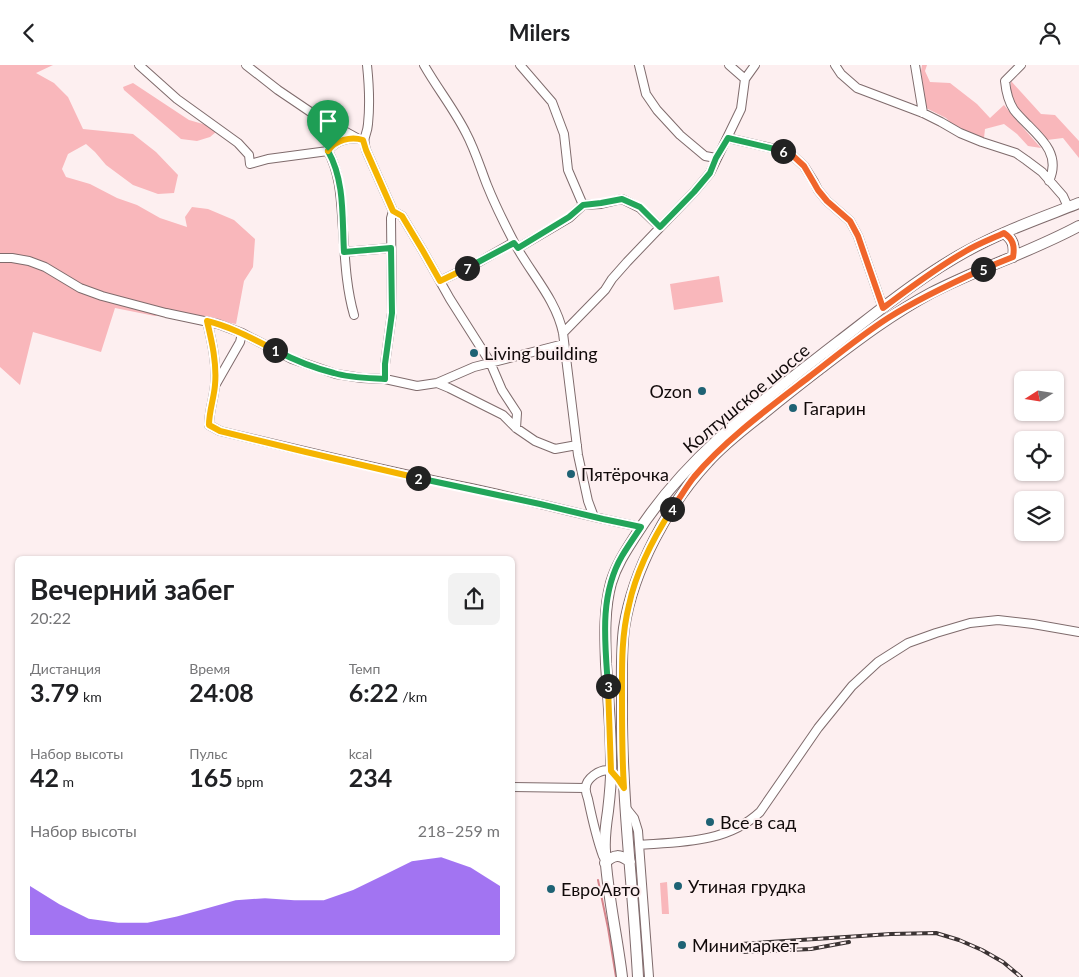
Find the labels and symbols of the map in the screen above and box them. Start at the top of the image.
pin [307,100,349,151]
pin: 6 [770,139,796,163]
pin: 7 [454,255,480,281]
pin: 5 [970,257,996,281]
pin: 1 [262,337,288,363]
street label: Колтушское шоссе [678,339,814,457]
place label: Living building [484,342,598,364]
marker: Living building [468,347,480,359]
north arrow [1014,371,1064,421]
place label: Ozon [650,380,692,402]
marker: Ozon [696,385,708,397]
place label: Гагарин [803,397,866,419]
marker: Гагарин [787,402,799,414]
place label: Пятёрочка [581,463,669,485]
pin: 2 [406,465,430,491]
marker: Пятёрочка [565,468,577,480]
pin: 4 [660,497,684,521]
pin: 3 [596,673,620,699]
place label: Все в сад [720,811,796,833]
marker: Все в сад [704,816,716,828]
place label: Утиная грудка [688,875,806,897]
place label: ЕвроАвто [561,878,640,900]
marker: Утиная грудка [672,880,684,892]
marker: ЕвроАвто [545,883,557,895]
place label: Минимаркет [692,934,799,956]
marker: Минимаркет [676,939,688,951]

